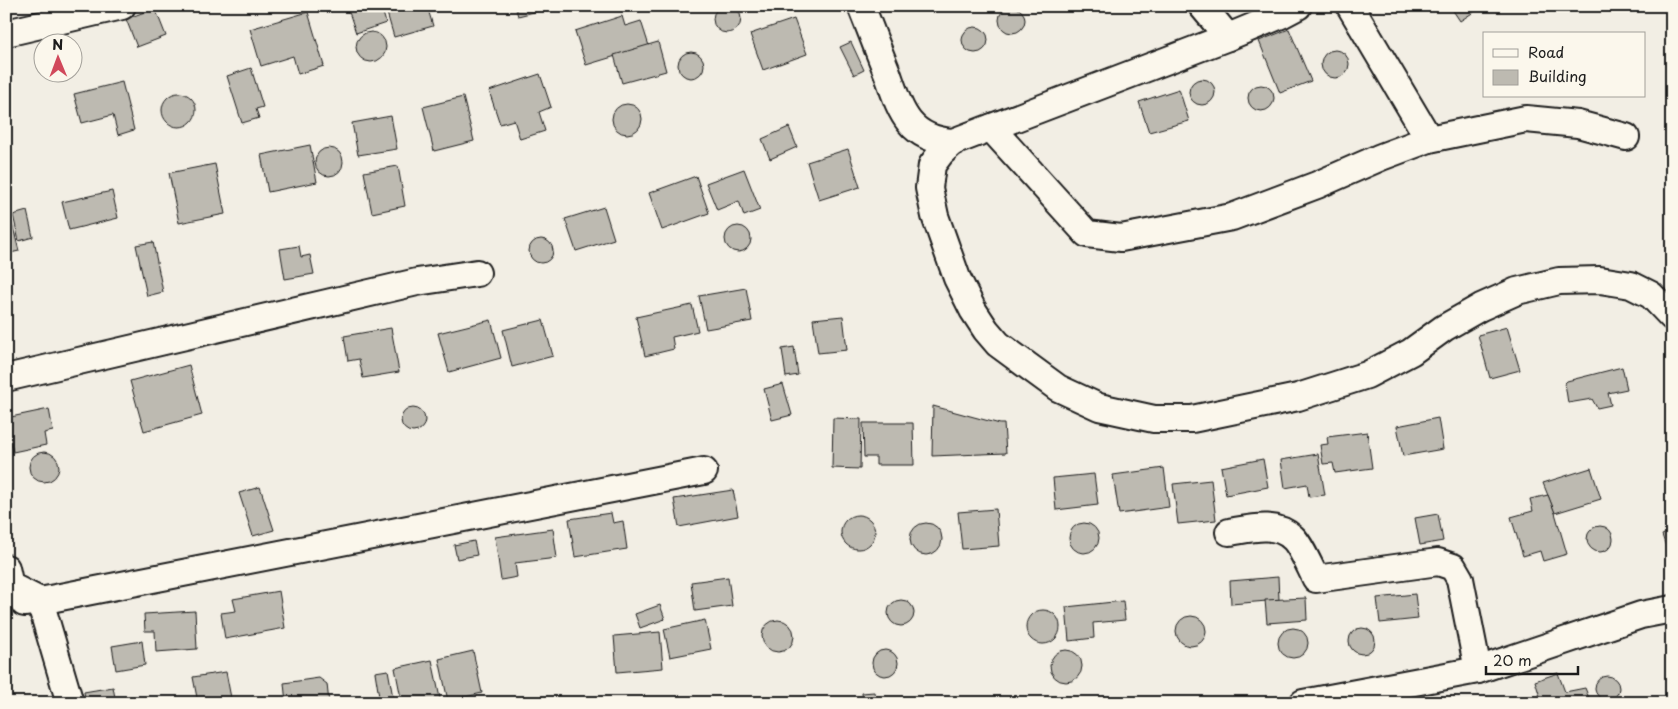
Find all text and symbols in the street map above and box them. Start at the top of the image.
north arrow [32,32,82,82]
legend [1483,32,1646,98]
text: N [52,34,63,55]
text: Road [1528,40,1564,63]
text: Building [1528,64,1587,87]
scale bar [1486,644,1578,676]
text: 20 m [1493,648,1532,671]

